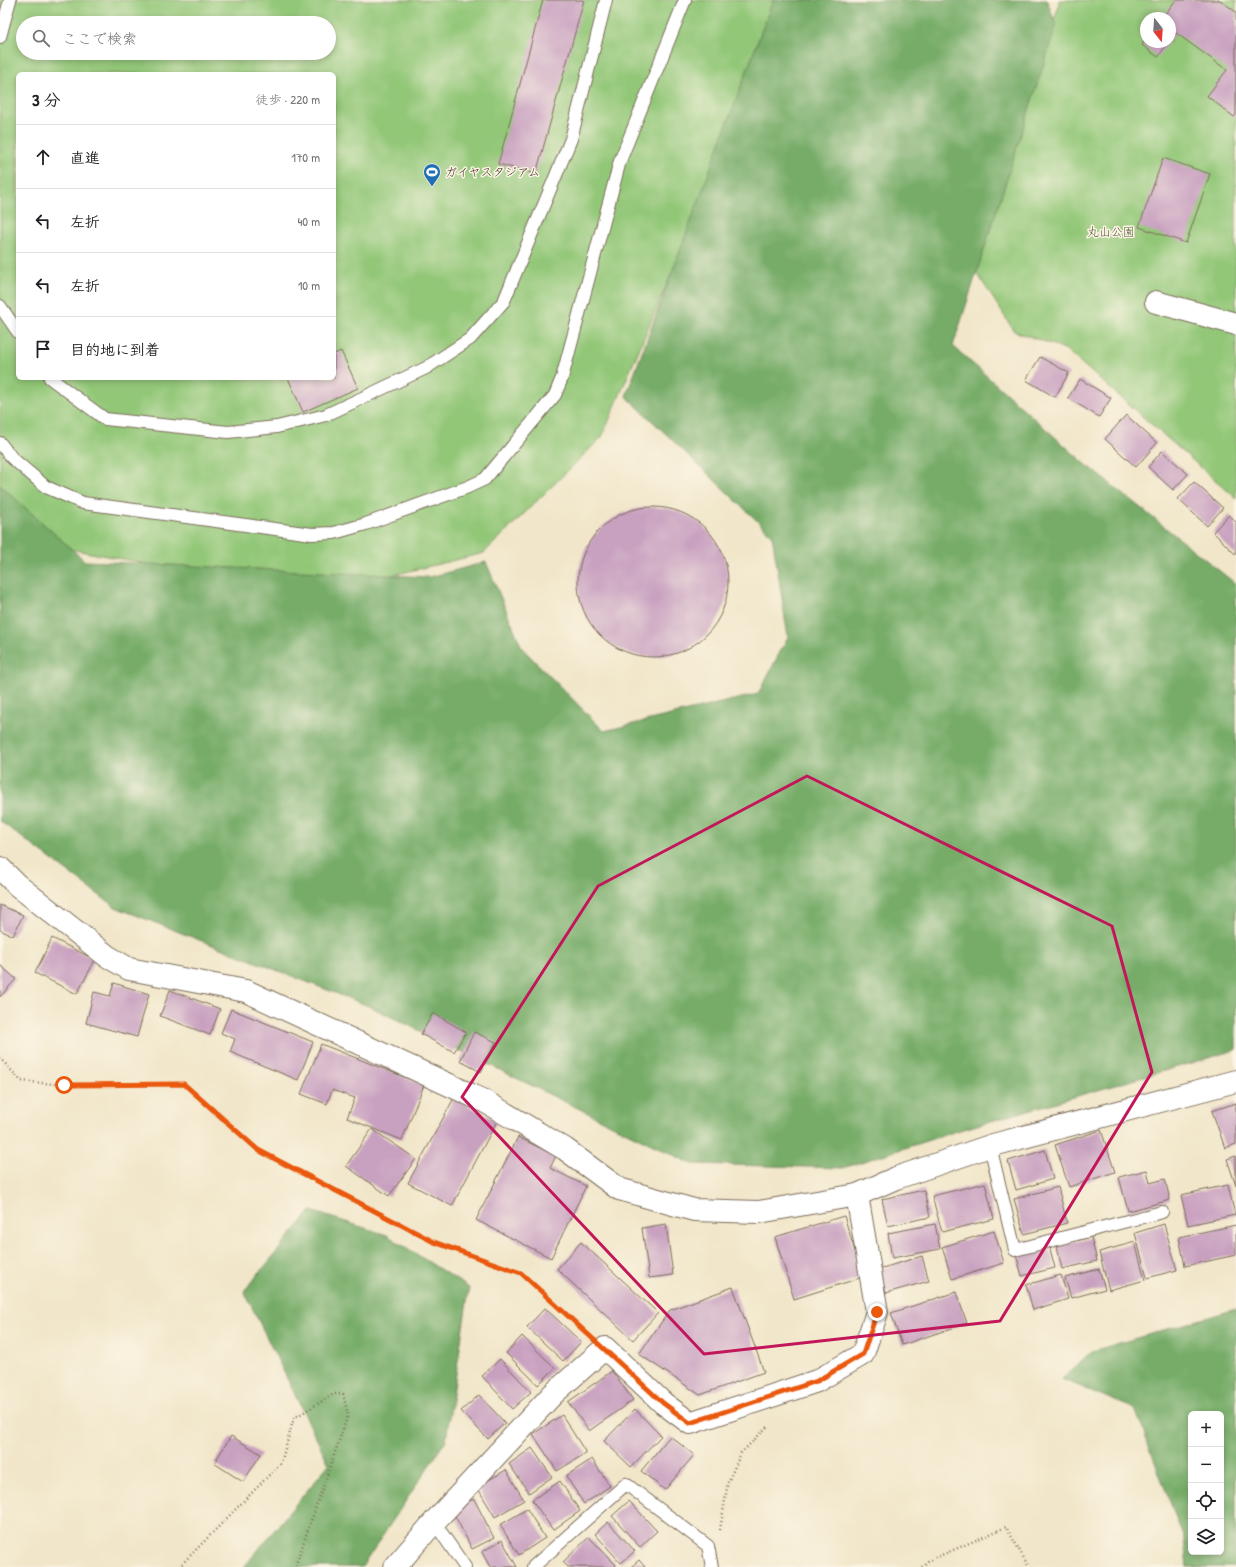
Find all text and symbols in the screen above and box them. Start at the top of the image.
north arrow [1140,12,1176,48]
search box [16,16,336,60]
icon: search [30,27,52,49]
text: ここで検索 [62,28,137,49]
text: 3 分 [32,88,61,111]
text: 徒歩 · 220 m [256,90,320,108]
icon: ahead [32,146,54,168]
text: 直進 [70,147,100,168]
text: 170 m [291,148,320,166]
sports icon: ガイヤスタジアム [422,162,442,187]
place label: ガイヤスタジアム [445,163,540,180]
icon: left [32,210,54,232]
text: 左折 [70,211,100,232]
text: 40 m [297,212,320,230]
park label: 丸山公園 [1087,223,1135,240]
icon: left [32,274,54,296]
text: 左折 [70,275,100,296]
text: 10 m [298,276,320,294]
icon: arrive [32,338,54,360]
text: 目的地に到着 [70,339,160,360]
route start [55,1076,73,1094]
route end [868,1303,886,1321]
map controls [1188,1411,1224,1555]
button: + [1188,1411,1224,1447]
button: − [1188,1447,1224,1483]
button: locate [1188,1483,1224,1519]
button: layers [1188,1519,1224,1555]

